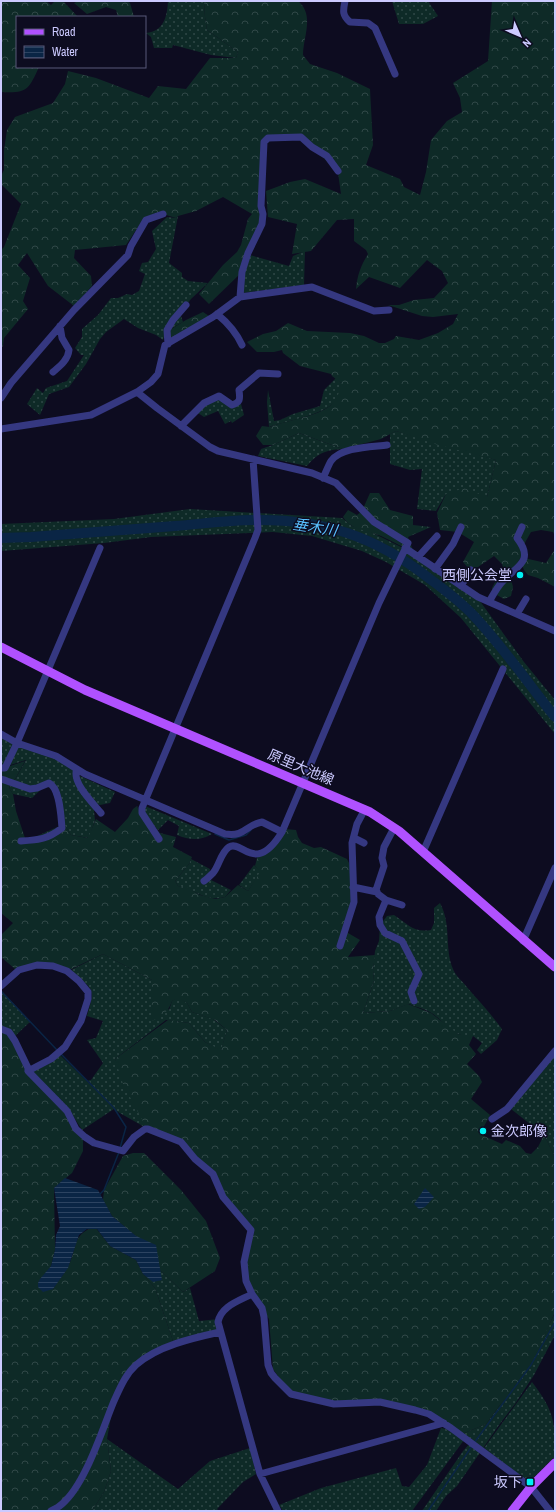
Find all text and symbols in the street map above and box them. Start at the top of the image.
legend [16,16,146,68]
north arrow [500,16,540,56]
text: Road [52,24,76,40]
text: N [520,36,534,50]
text: Water [52,44,79,60]
water label: 垂木川 [291,513,341,541]
place label: 西側公会堂 [442,566,512,584]
marker: 西側公会堂 [515,570,525,580]
street label: 原里大池線 [265,745,337,789]
place label: 金次郎像 [491,1122,547,1140]
marker: 金次郎像 [478,1126,488,1136]
place label: 坂下 [494,1473,522,1491]
marker: 坂下 [525,1477,535,1487]

